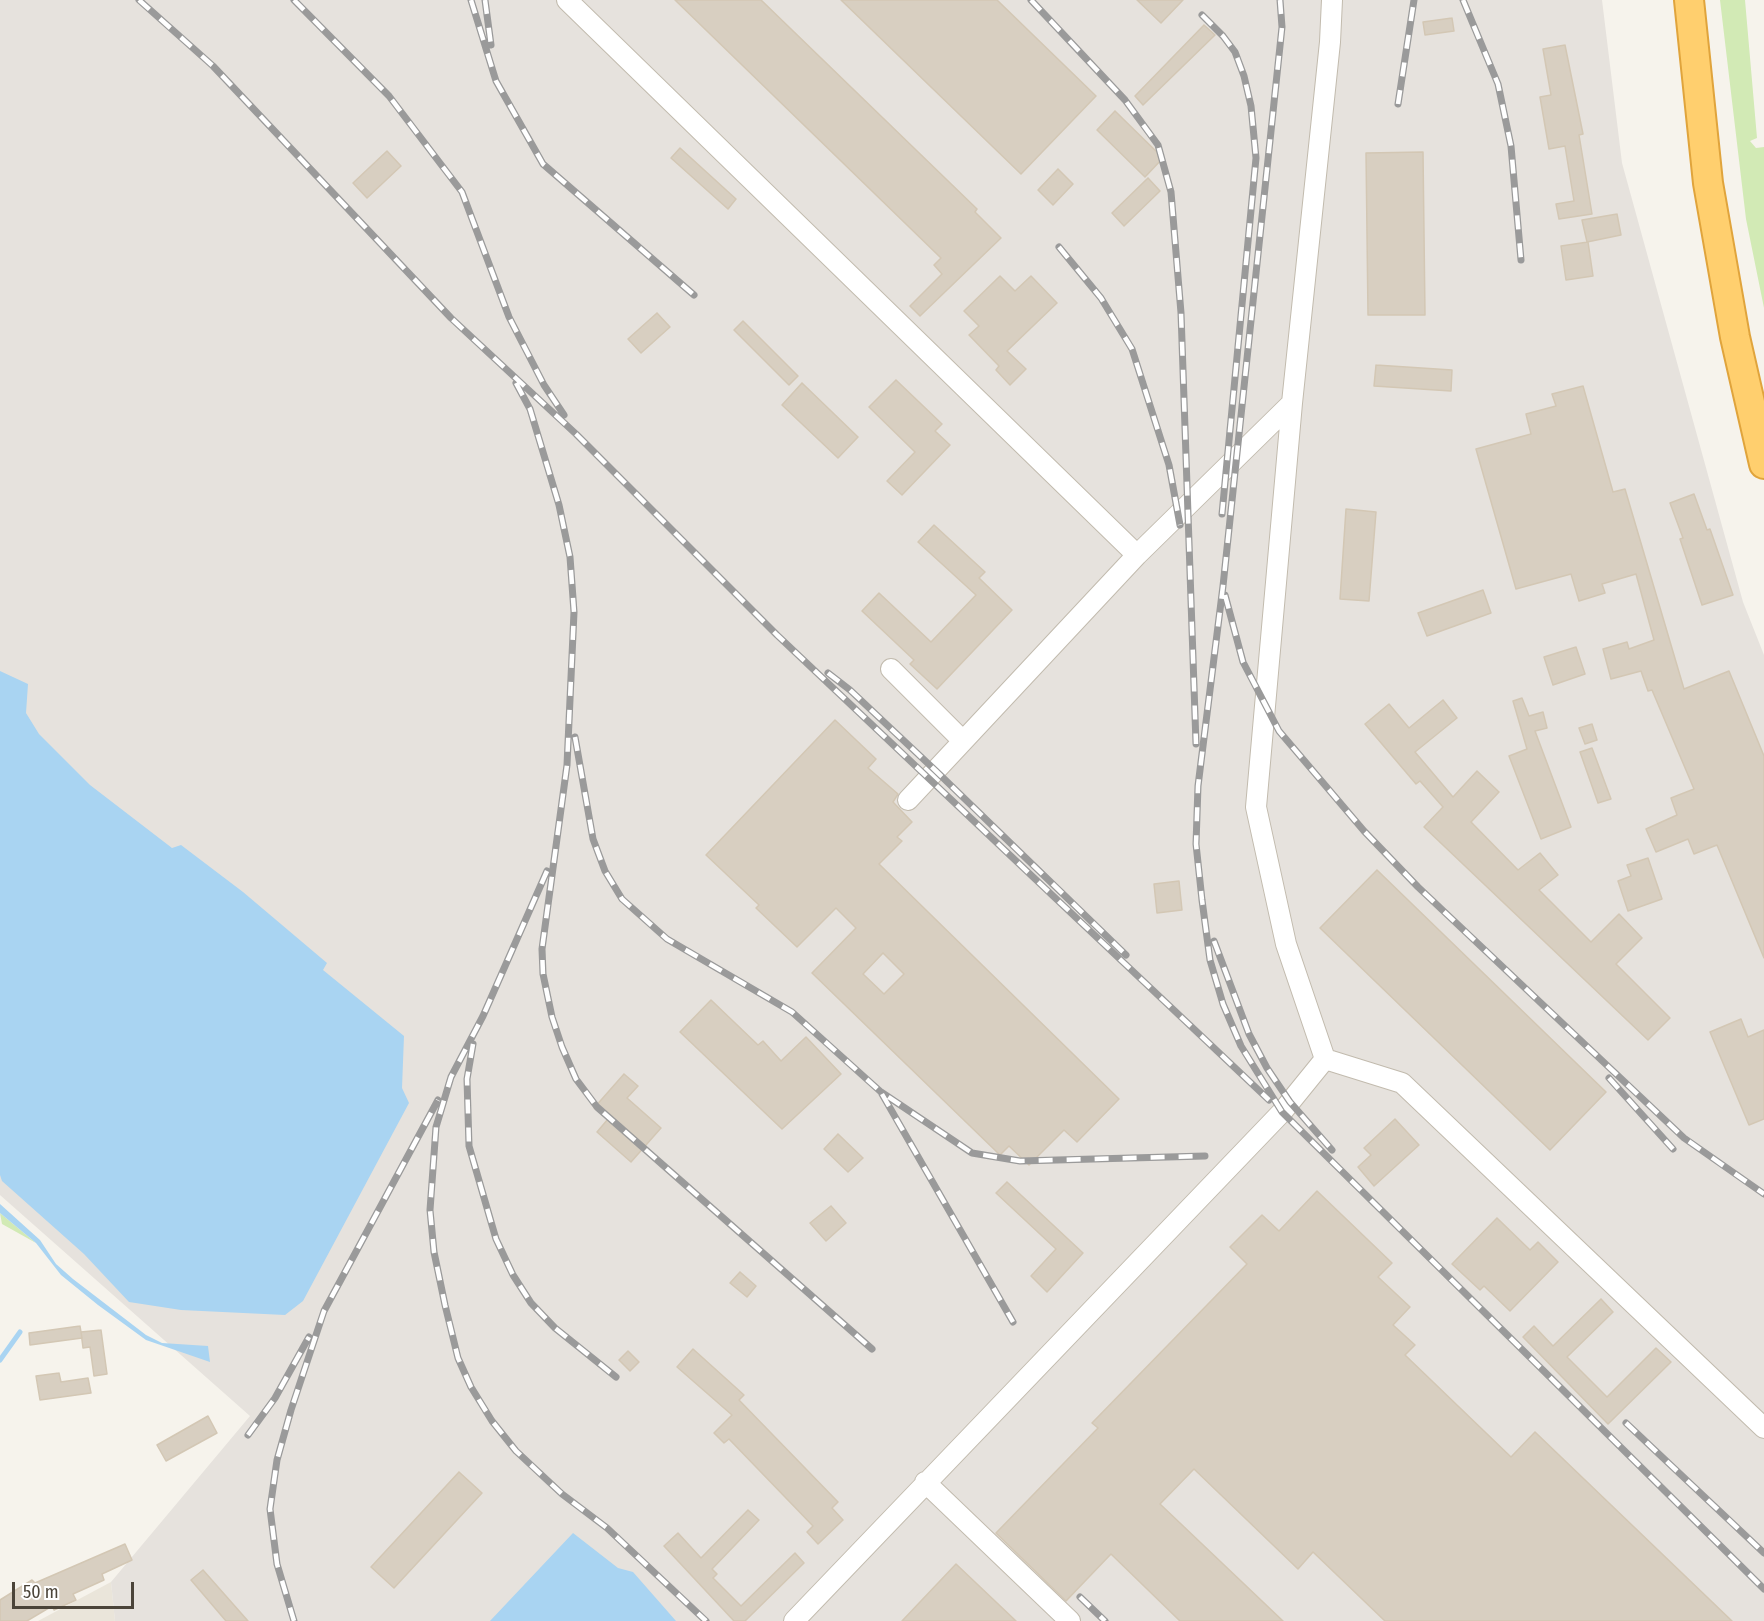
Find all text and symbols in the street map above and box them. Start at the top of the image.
scale bar [15,1570,136,1608]
text: 50 m [23,1581,59,1603]

